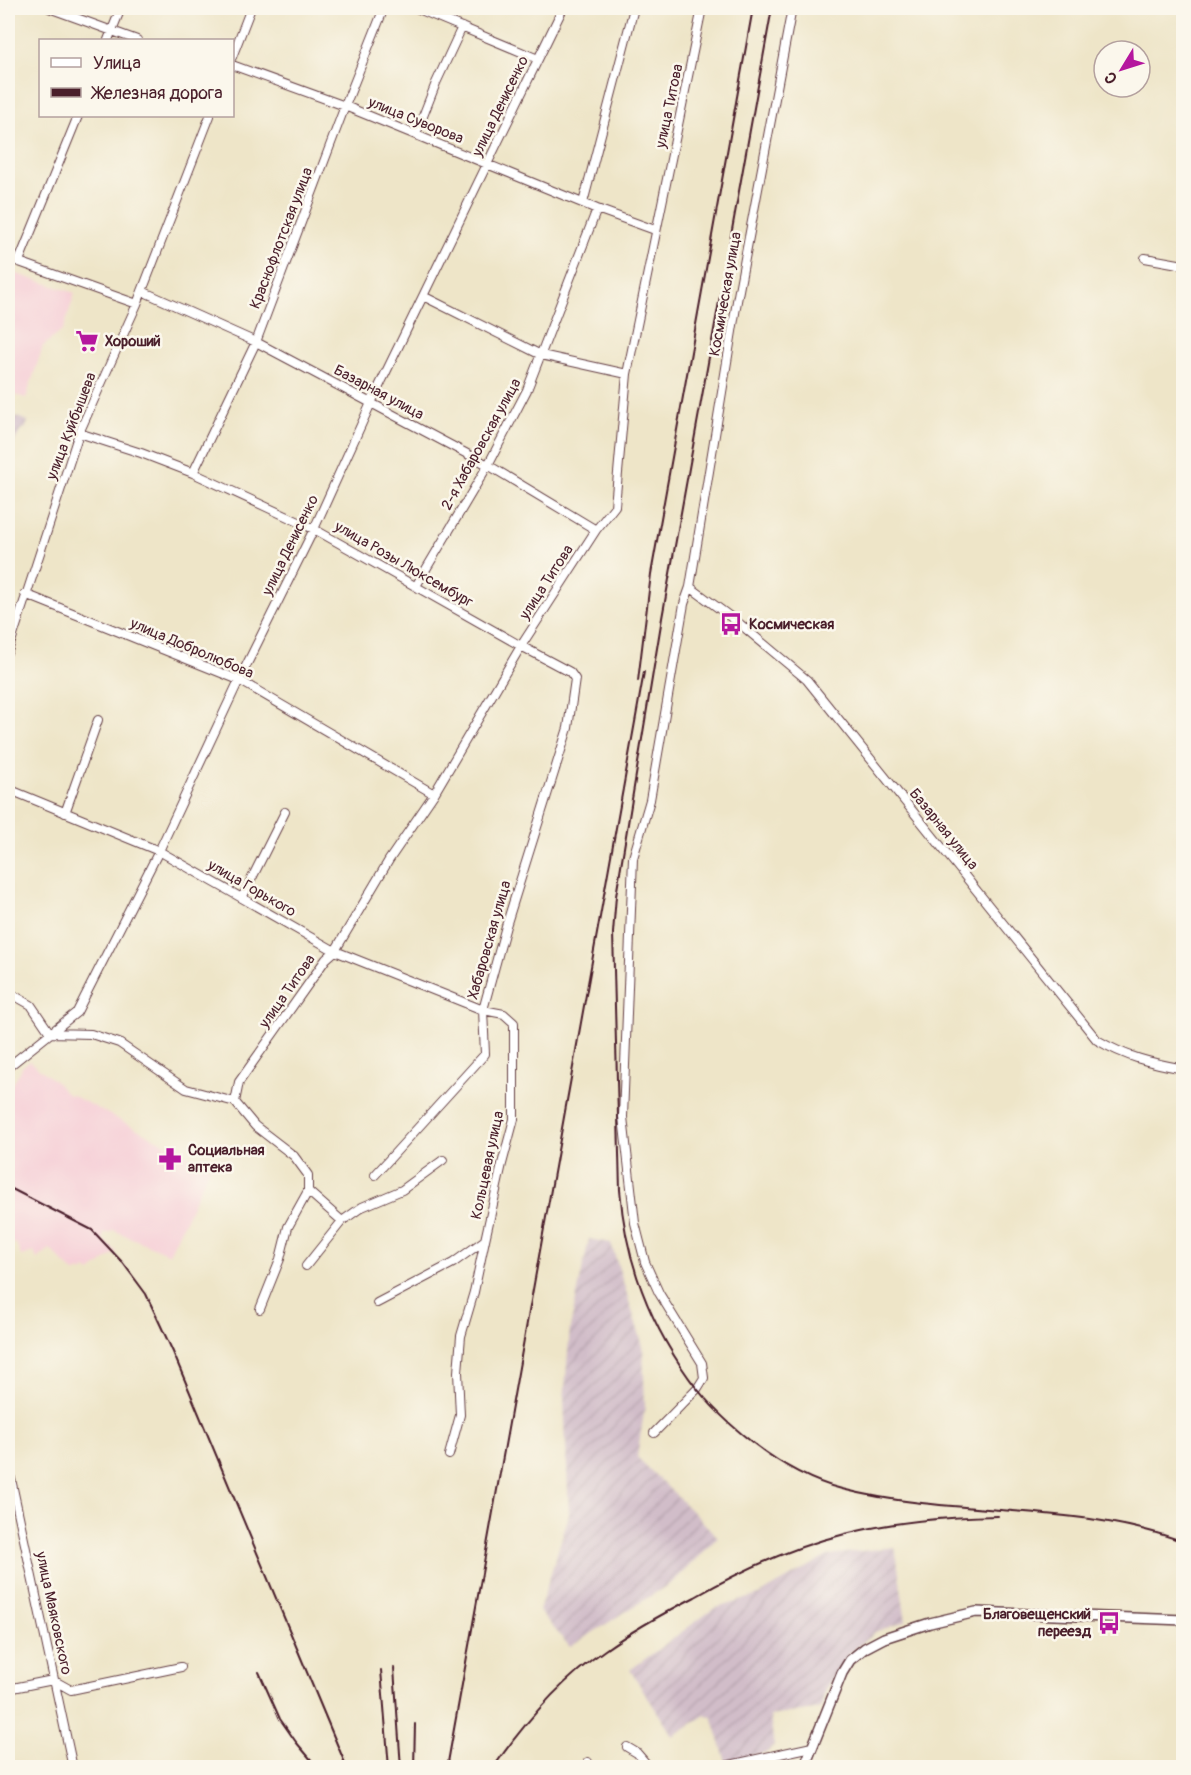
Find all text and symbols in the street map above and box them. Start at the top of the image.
legend [39,39,234,117]
north arrow [1092,39,1152,99]
text: Улица [93,52,141,75]
street label: улица Денисенко [467,53,533,160]
street label: улица Титова [651,62,688,151]
text: С [1100,67,1122,88]
text: Железная дорога [90,82,223,105]
street label: улица Суворова [364,92,466,148]
street label: Краснофлотская улица [246,165,317,312]
street label: Космическая улица [705,230,746,358]
supermarket icon: Хороший [74,328,100,354]
place label: Хороший [105,332,161,351]
street label: Базарная улица [330,361,427,424]
street label: улица Куйбышева [42,370,101,483]
street label: 2-я Хабаровская улица [437,375,526,513]
street label: улица Денисенко [257,492,323,599]
street label: улица Розы Люксембург [330,517,476,612]
street label: улица Титова [515,541,578,624]
bus stop icon: Космическая [718,611,744,637]
street label: улица Добролюбова [126,614,256,683]
place label: Космическая [749,615,834,634]
street label: Базарная улица [905,785,982,874]
street label: улица Горького [203,855,299,921]
street label: Хабаровская улица [463,879,516,1002]
street label: улица Титова [255,951,320,1033]
street label: Кольцевая улица [467,1109,508,1221]
place label: Социальная аптека [188,1141,265,1177]
pharmacy icon: Социальная аптека [157,1146,183,1172]
street label: улица Маяковского [31,1549,76,1676]
place label: Благовещенский переезд [983,1605,1092,1641]
bus stop icon: Благовещенский переезд [1096,1610,1122,1636]

